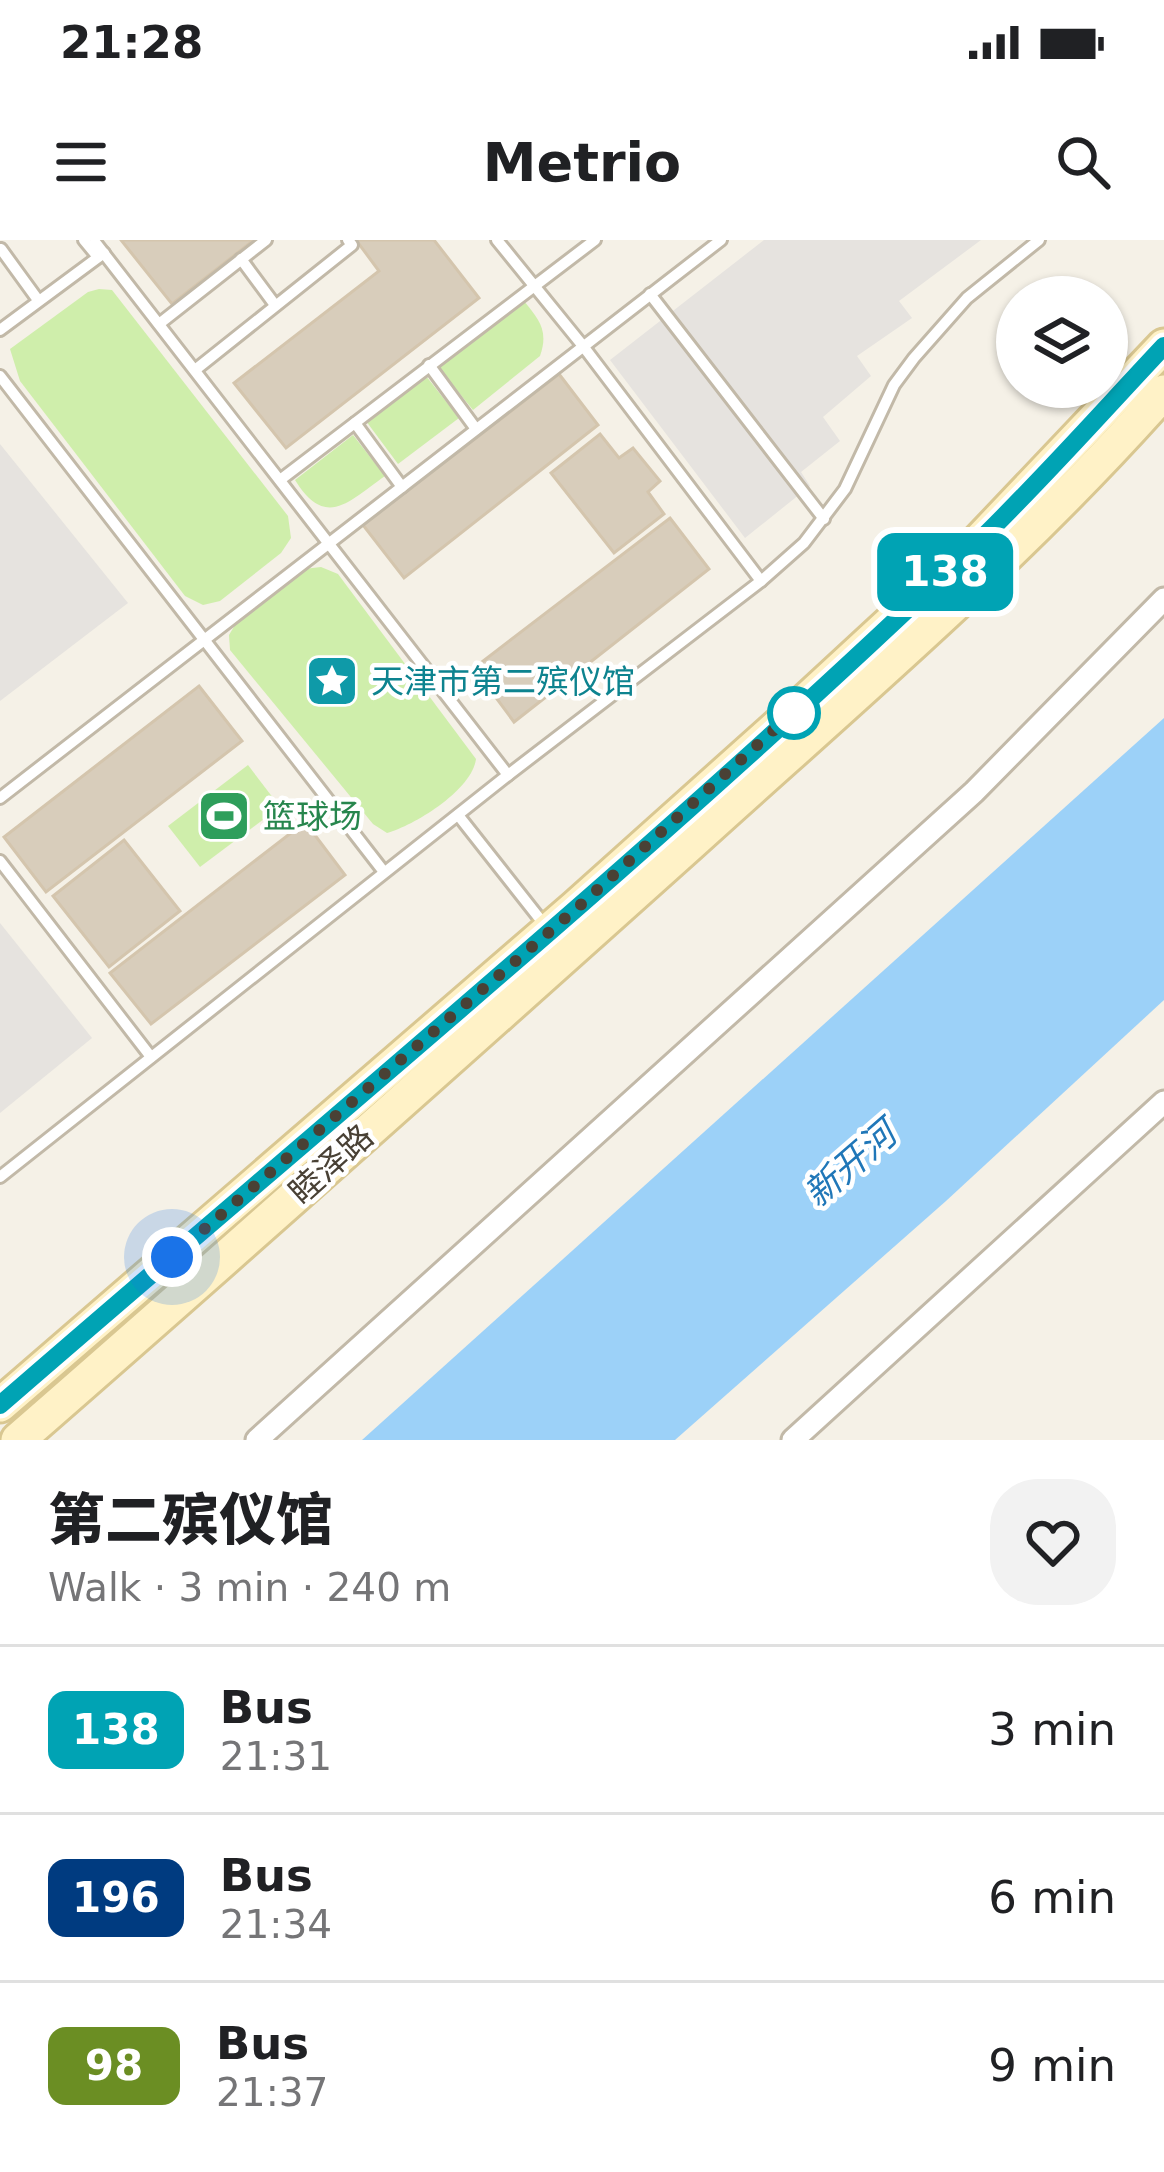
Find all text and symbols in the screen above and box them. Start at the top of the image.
text: 21:28 [60,16,203,69]
icon: menu [48,129,114,195]
icon: search [1050,129,1116,195]
text: Metrio [483,131,681,194]
map controls [996,276,1128,408]
button: layers [996,276,1128,408]
line badge: 138 [876,533,1014,611]
text: 138 [901,547,989,596]
place icon: 天津市第二殡仪馆 [304,653,360,709]
place label: 天津市第二殡仪馆 [371,662,635,701]
unlabelled marker [769,688,819,738]
sports icon: 篮球场 [196,788,252,844]
place label: 篮球场 [263,797,362,836]
water label: 新开河 [796,1109,909,1215]
street label: 睦泽路 [281,1116,381,1212]
your location [142,1227,202,1287]
button: heart [990,1479,1116,1605]
text: 第二殡仪馆 [48,1487,333,1553]
text: Walk · 3 min · 240 m [48,1565,451,1610]
text: Bus [220,1681,313,1734]
text: 3 min [988,1703,1116,1756]
text: 138 [72,1705,160,1754]
text: 21:31 [220,1734,332,1779]
text: Bus [220,1849,313,1902]
text: 6 min [988,1871,1116,1924]
text: 196 [72,1873,160,1922]
text: 21:34 [220,1902,332,1947]
text: Bus [216,2017,309,2070]
text: 9 min [988,2039,1116,2092]
text: 98 [85,2041,143,2090]
text: 21:37 [216,2070,328,2115]

